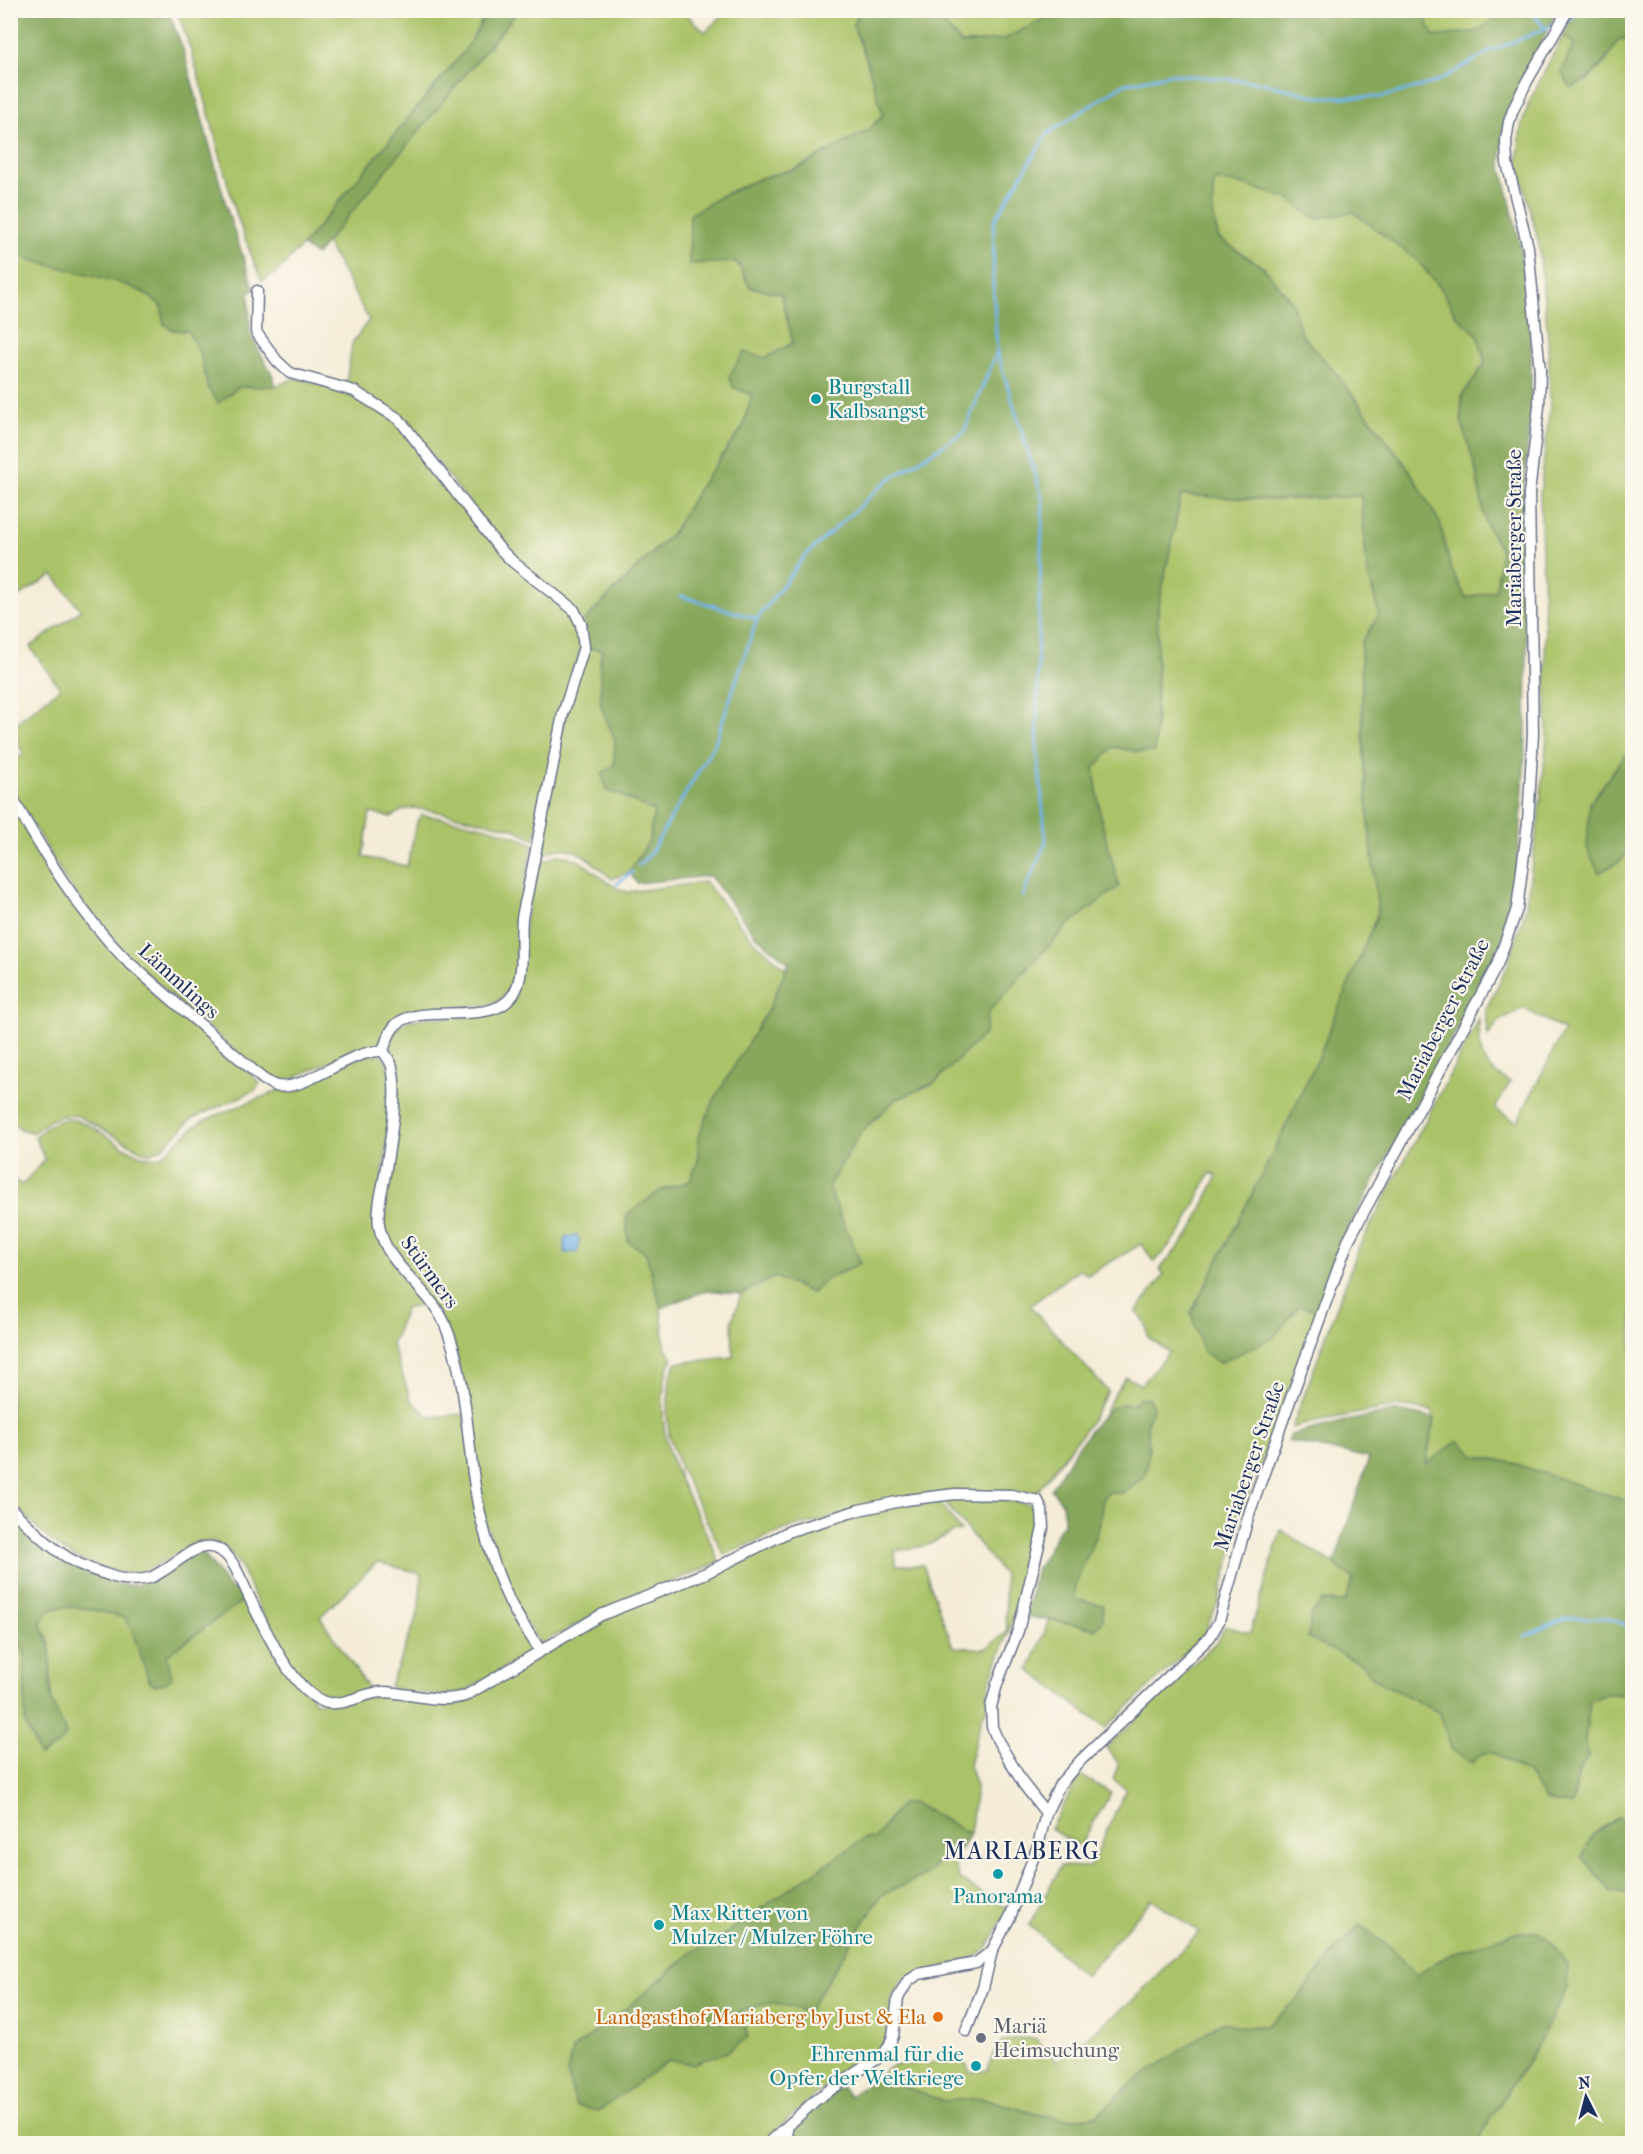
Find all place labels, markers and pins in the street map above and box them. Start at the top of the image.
place label: Burgstall Kalbsangst [828,375,927,423]
marker: Burgstall Kalbsangst [809,392,823,406]
marker: Panorama [991,1867,1005,1881]
place label: Panorama [953,1884,1044,1908]
place label: Max Ritter von Mulzer / Mulzer Föhre [671,1901,873,1949]
marker: Max Ritter von Mulzer / Mulzer Föhre [652,1918,666,1932]
place label: Landgasthof Mariaberg by Just & Ela [595,2005,926,2029]
marker: Landgasthof Mariaberg by Just & Ela [931,2010,945,2024]
place label: Mariä Heimsuchung [993,2014,1120,2062]
marker: Mariä Heimsuchung [974,2031,988,2045]
place label: Ehrenmal für die Opfer der Weltkriege [770,2042,964,2090]
marker: Ehrenmal für die Opfer der Weltkriege [969,2059,983,2073]

